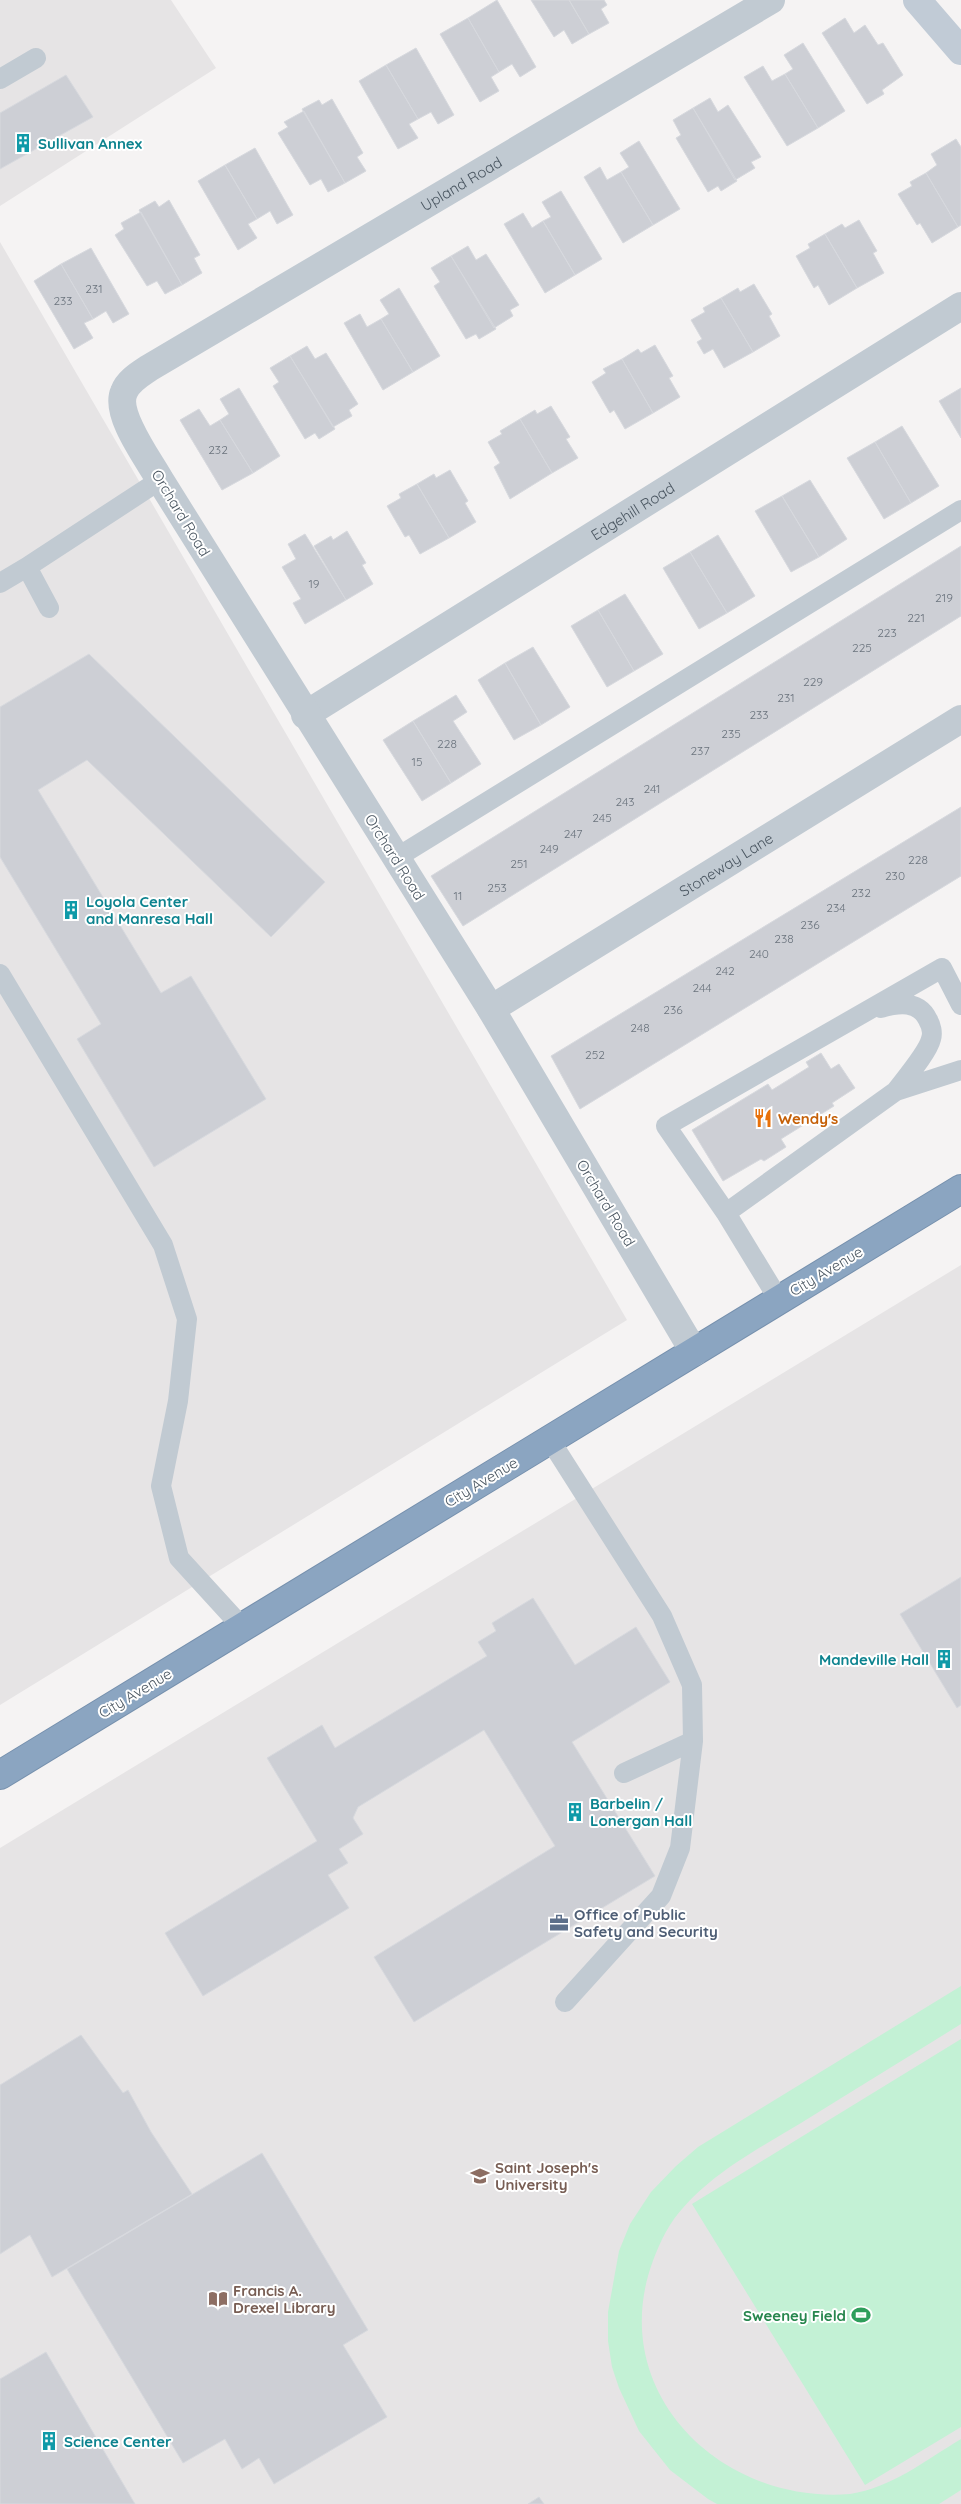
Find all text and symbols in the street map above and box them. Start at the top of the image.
building icon: Sullivan Annex [12,132,34,154]
place label: Sullivan Annex [38,134,143,153]
street label: Upland Road [417,152,505,215]
house number: 231 [85,281,103,296]
house number: 233 [53,293,73,308]
house number: 232 [208,442,228,457]
street label: Orchard Road [148,466,214,560]
street label: Edgehill Road [587,478,678,544]
house number: 19 [308,576,320,591]
house number: 219 [935,590,953,605]
house number: 221 [907,610,925,625]
house number: 223 [877,625,897,640]
house number: 225 [852,640,872,655]
house number: 229 [803,674,823,689]
house number: 231 [777,690,795,705]
house number: 233 [749,707,769,722]
house number: 235 [721,726,741,741]
house number: 228 [437,736,457,751]
house number: 237 [690,743,710,758]
house number: 15 [412,754,422,769]
house number: 241 [643,781,661,796]
house number: 243 [615,794,635,809]
street label: Orchard Road [361,810,429,904]
house number: 245 [592,810,612,825]
house number: 247 [564,826,582,841]
street label: Stoneway Lane [675,828,776,900]
house number: 249 [539,841,559,856]
house number: 228 [908,852,928,867]
house number: 251 [510,856,528,871]
house number: 230 [885,868,905,883]
house number: 253 [487,880,507,895]
house number: 232 [851,885,871,900]
house number: 11 [454,888,462,903]
place label: Loyola Center and Manresa Hall [86,892,213,928]
building icon: Loyola Center and Manresa Hall [60,899,82,921]
house number: 234 [826,900,846,915]
house number: 236 [800,917,820,932]
house number: 238 [774,931,794,946]
house number: 240 [749,946,769,961]
house number: 242 [715,963,735,978]
house number: 244 [692,980,712,995]
house number: 236 [663,1002,683,1017]
house number: 248 [630,1020,650,1035]
house number: 252 [585,1047,605,1062]
restaurant icon: Wendy's [752,1107,774,1129]
place label: Wendy's [778,1109,838,1128]
street label: Orchard Road [573,1156,639,1250]
street label: City Avenue [786,1242,866,1300]
street label: City Avenue [441,1453,521,1511]
building icon: Mandeville Hall [933,1648,955,1670]
place label: Mandeville Hall [819,1650,929,1669]
street label: City Avenue [95,1664,175,1722]
place label: Barbelin / Lonergan Hall [590,1794,692,1830]
building icon: Barbelin / Lonergan Hall [564,1801,586,1823]
place label: Office of Public Safety and Security [574,1905,718,1941]
office icon: Office of Public Safety and Security [548,1912,570,1934]
place label: Saint Joseph's University [495,2158,599,2194]
school or university icon: Saint Joseph's University [469,2165,491,2187]
place label: Francis A. Drexel Library [233,2281,336,2317]
library icon: Francis A. Drexel Library [207,2288,229,2310]
sports icon: Sweeney Field [850,2304,872,2326]
place label: Sweeney Field [743,2306,846,2325]
building icon: Science Center [38,2430,60,2452]
place label: Science Center [64,2432,172,2451]

